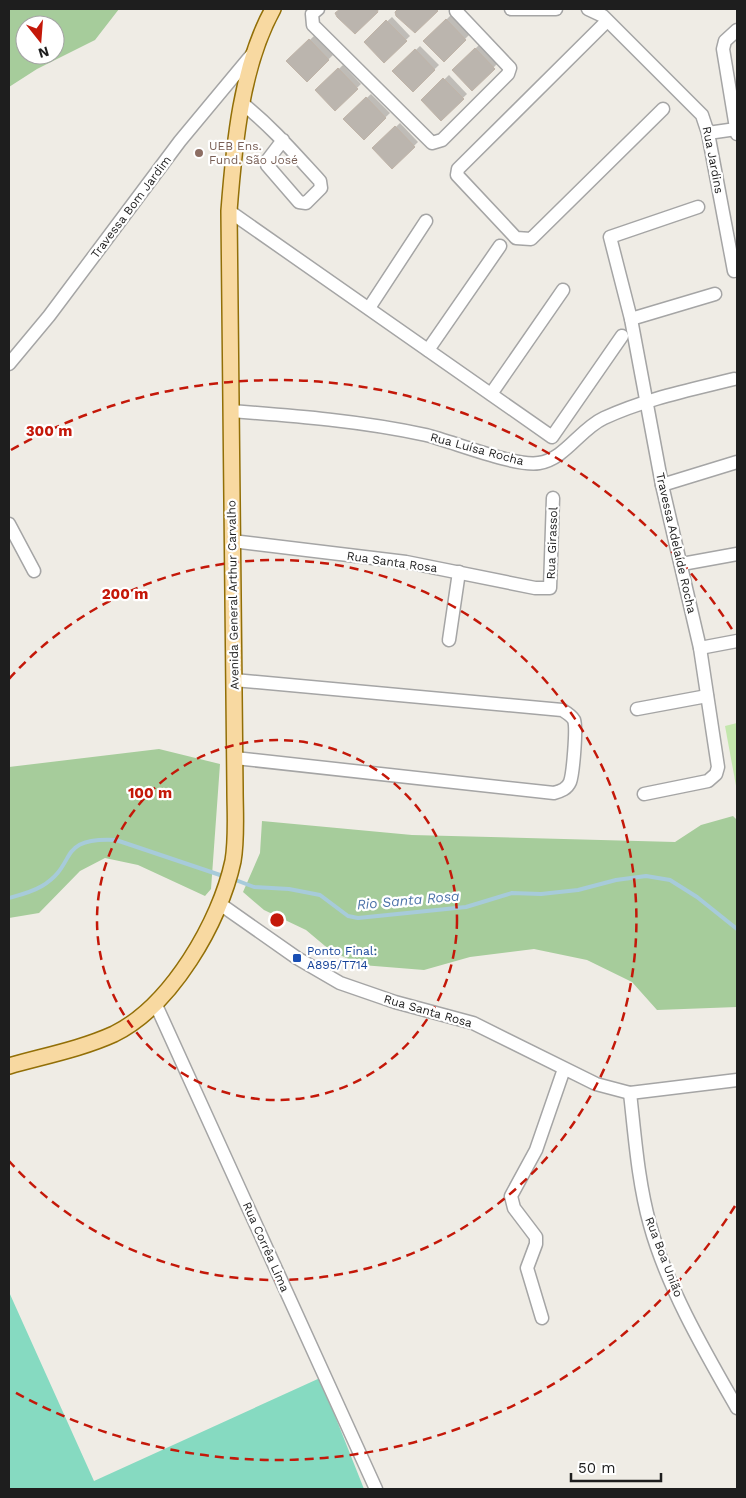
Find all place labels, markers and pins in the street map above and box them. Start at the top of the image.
place label: UEB Ens. Fund. São José [209,139,298,167]
marker: UEB Ens. Fund. São José [193,147,205,159]
centre of rings [268,911,286,929]
place label: Ponto Final: A895/T714 [307,944,377,972]
marker: Ponto Final: A895/T714 [291,952,303,964]

